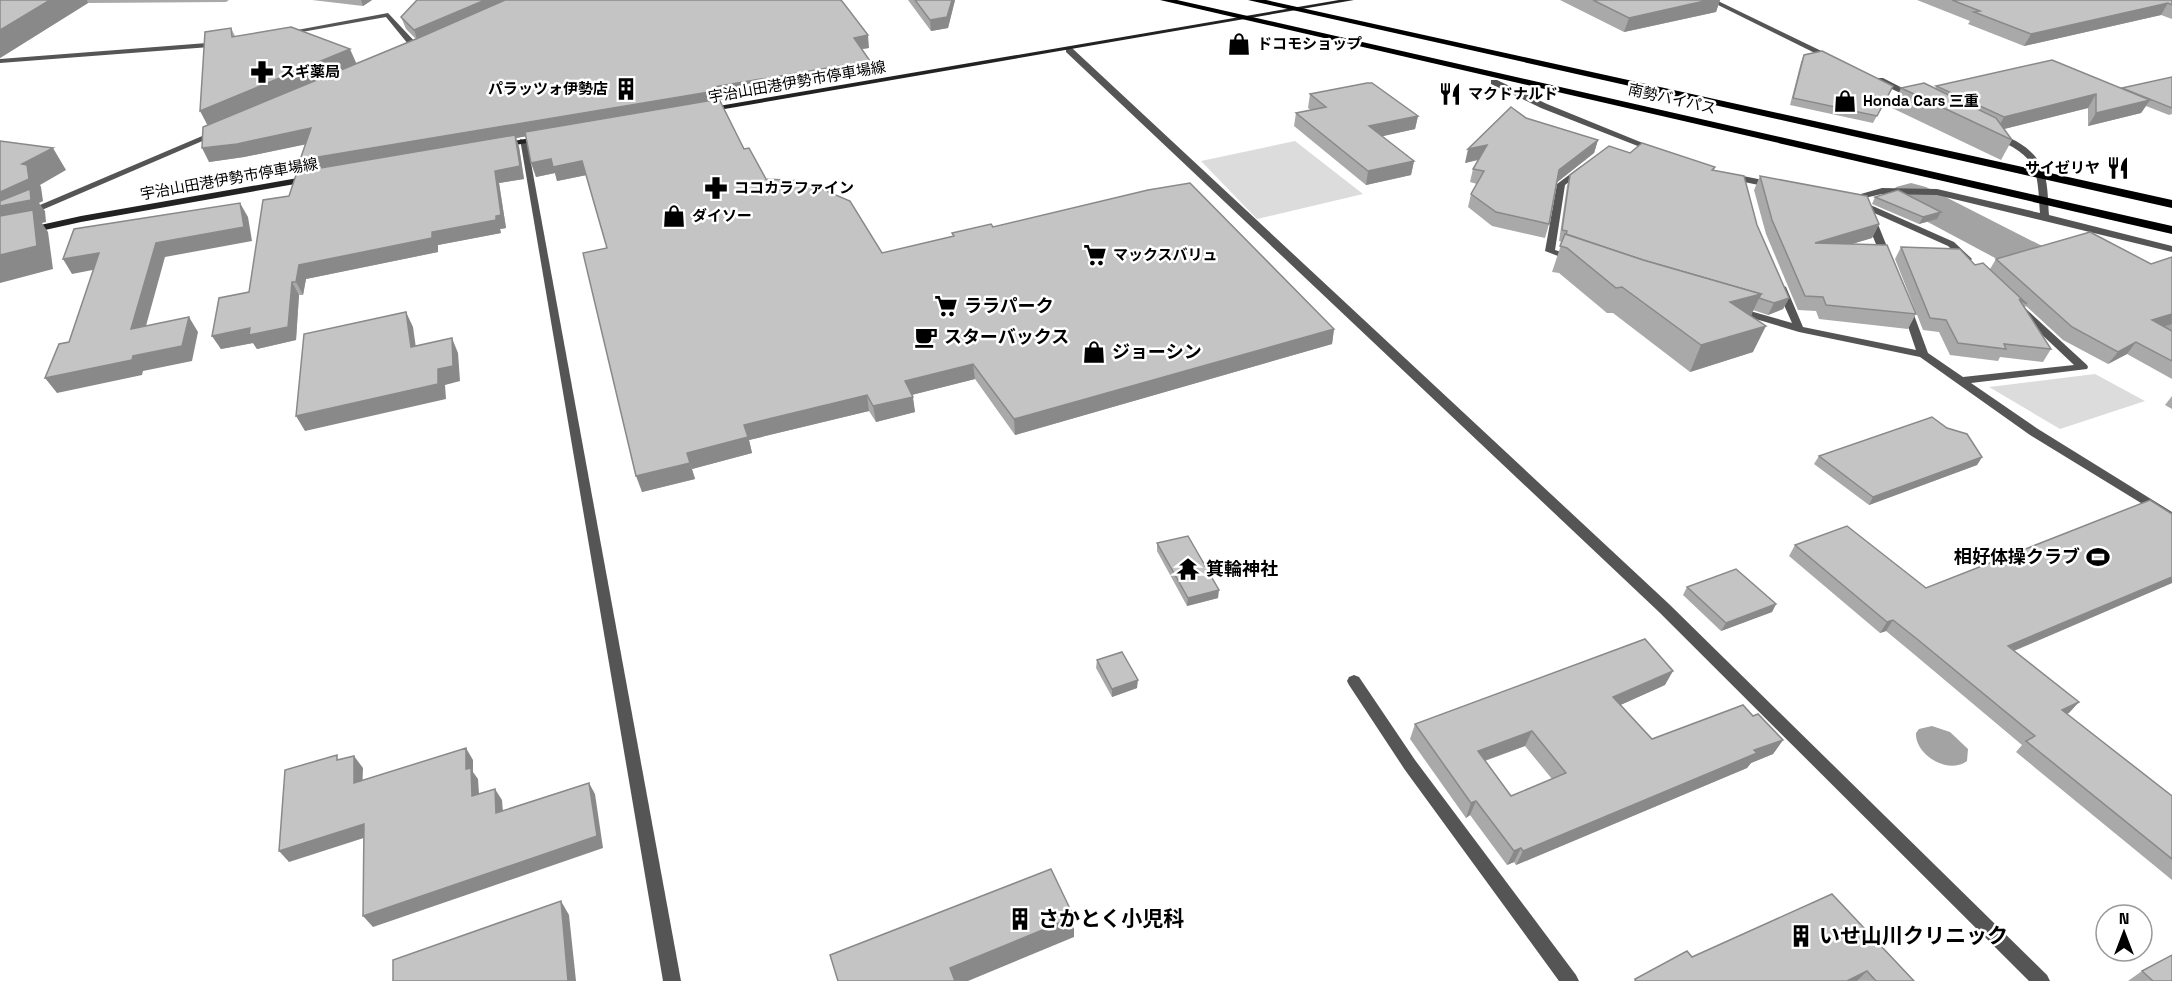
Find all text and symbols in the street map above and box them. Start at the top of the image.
shop icon: ドコモショップ [1226,31,1252,57]
place label: ドコモショップ [1257,34,1362,53]
street label: 宇治山田港伊勢市停車場線 [707,57,887,106]
pharmacy icon: スギ薬局 [249,59,275,85]
place label: スギ薬局 [280,62,340,81]
building icon: パラッツォ伊勢店 [613,76,639,102]
place label: パラッツォ伊勢店 [488,79,608,98]
street label: 南勢バイパス [1626,79,1718,118]
restaurant icon: マクドナルド [1437,81,1463,107]
place label: マクドナルド [1468,84,1558,103]
shop icon: Honda Cars 三重 [1832,88,1858,114]
place label: Honda Cars 三重 [1863,91,1979,110]
street label: 宇治山田港伊勢市停車場線 [139,154,319,203]
restaurant icon: サイゼリヤ [2105,155,2131,181]
place label: サイゼリヤ [2025,158,2100,177]
pharmacy icon: ココカラファイン [703,175,729,201]
place label: ココカラファイン [734,178,854,197]
shop icon: ダイソー [661,203,687,229]
place label: ダイソー [692,206,752,225]
supermarket icon: マックスバリュ [1082,242,1108,268]
place label: マックスバリュ [1113,245,1218,264]
supermarket icon: ララパーク [933,293,959,319]
place label: ララパーク [964,294,1054,317]
cafe icon: スターバックス [913,324,939,350]
place label: スターバックス [944,325,1069,348]
shop icon: ジョーシン [1081,339,1107,365]
place label: ジョーシン [1112,340,1202,363]
sports icon: 相好体操クラブ [2085,544,2111,570]
place label: 相好体操クラブ [1954,545,2080,568]
temple icon: 箕輪神社 [1175,556,1201,582]
place label: 箕輪神社 [1206,557,1278,580]
north arrow [2094,903,2154,963]
place label: さかとく小児科 [1038,905,1184,932]
building icon: さかとく小児科 [1007,906,1033,932]
text: N [2119,908,2129,929]
place label: いせ山川クリニック [1819,922,2008,949]
building icon: いせ山川クリニック [1788,923,1814,949]

